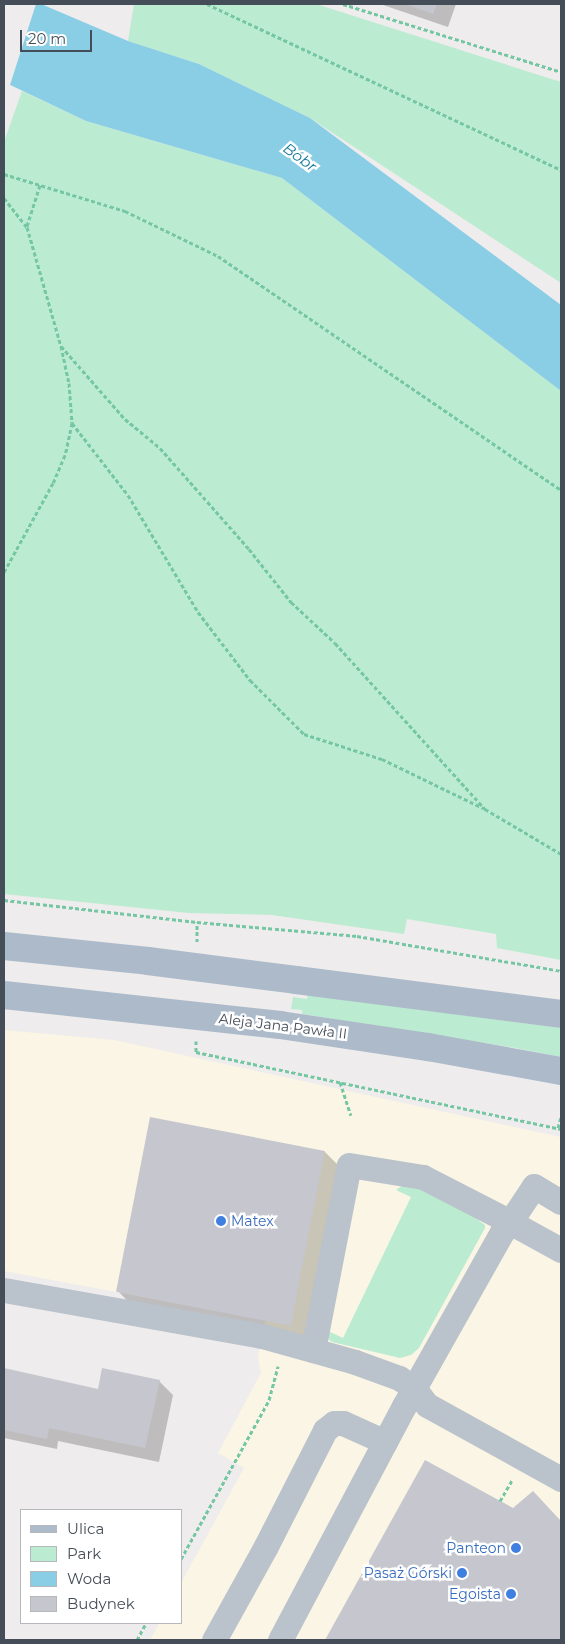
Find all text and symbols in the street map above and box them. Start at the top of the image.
scale bar [22,20,95,52]
text: 20 m [28,29,66,48]
water label: Bóbr [280,139,320,175]
street label: Aleja Jana Pawła II [218,1010,348,1042]
place label: Matex [231,1213,274,1229]
marker: Matex [215,1215,227,1227]
legend [20,1509,182,1624]
text: Ulica [67,1519,104,1538]
place label: Panteon [446,1540,506,1556]
marker: Panteon [510,1542,522,1554]
text: Park [67,1544,101,1563]
place label: Pasaż Górski [364,1565,452,1581]
marker: Pasaż Górski [456,1567,468,1579]
text: Woda [67,1569,111,1588]
place label: Egoista [449,1586,501,1602]
marker: Egoista [505,1588,517,1600]
text: Budynek [67,1594,135,1613]

